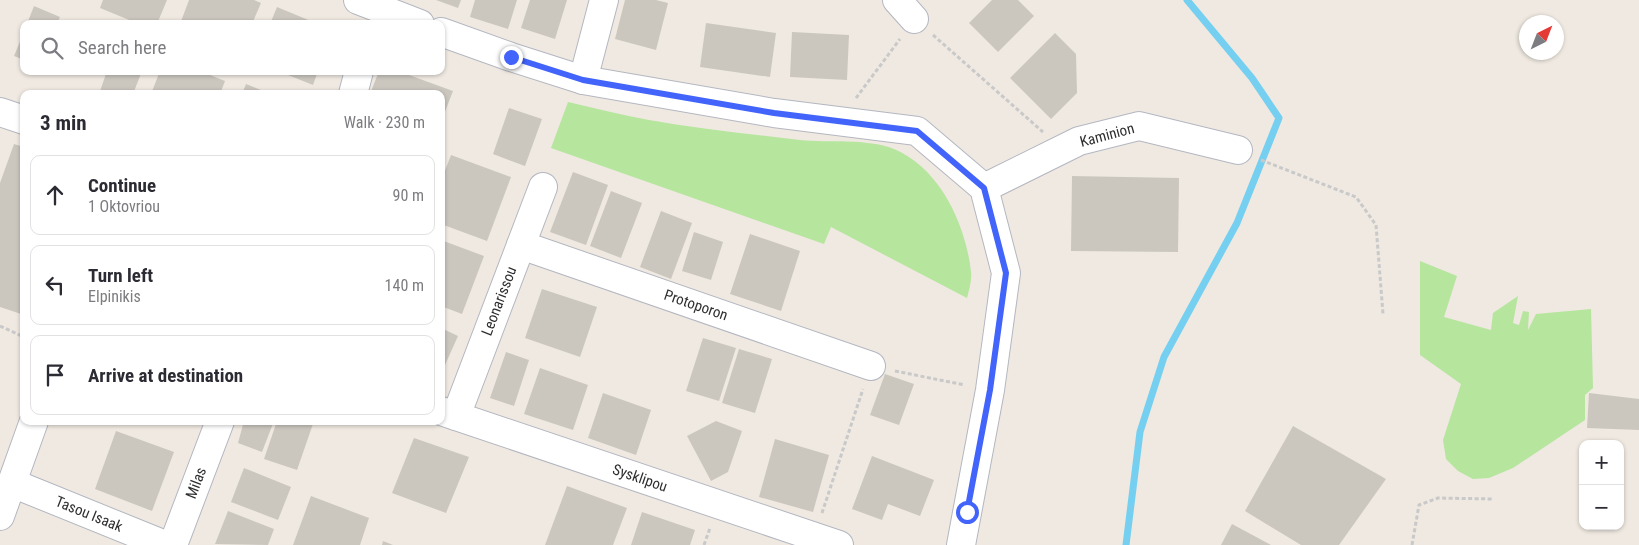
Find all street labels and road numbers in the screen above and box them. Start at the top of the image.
street label: Kaminion [1078,119,1136,151]
street label: Leonarissou [478,264,520,338]
street label: Protoporon [662,286,730,324]
street label: Sysklipou [610,460,670,496]
street label: Milas [182,465,210,501]
street label: Tasou Isaak [53,492,125,536]

